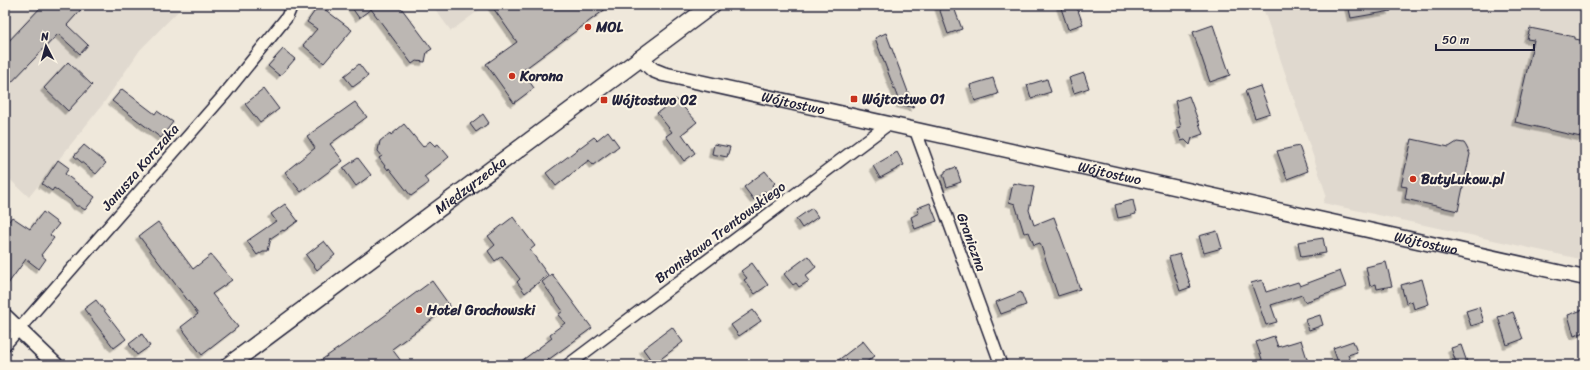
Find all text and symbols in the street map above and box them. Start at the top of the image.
place label: MOL [595,15,623,40]
marker: MOL [583,22,593,32]
north arrow [26,26,66,66]
scale bar [1436,26,1534,52]
text: N [39,27,50,47]
text: 50 m [1442,29,1469,51]
place label: Korona [519,64,564,89]
marker: Korona [507,71,517,81]
street label: Wójtostwo [759,84,827,123]
place label: Wójtostwo 01 [862,87,945,112]
place label: Wójtostwo 02 [612,88,698,113]
marker: Wójtostwo 01 [849,94,859,104]
marker: Wójtostwo 02 [599,95,609,105]
street label: Janusza Korczaka [95,118,186,217]
street label: Międzyrzecka [429,150,513,221]
street label: Wójtostwo [1075,154,1144,192]
place label: ButyLukow.pl [1421,167,1505,192]
marker: ButyLukow.pl [1408,174,1418,184]
street label: Bronisława Trentowskiego [649,175,791,290]
street label: Graniczna [949,209,994,275]
street label: Wójtostwo [1392,224,1460,262]
place label: Hotel Grochowski [426,298,536,323]
marker: Hotel Grochowski [414,305,424,315]

